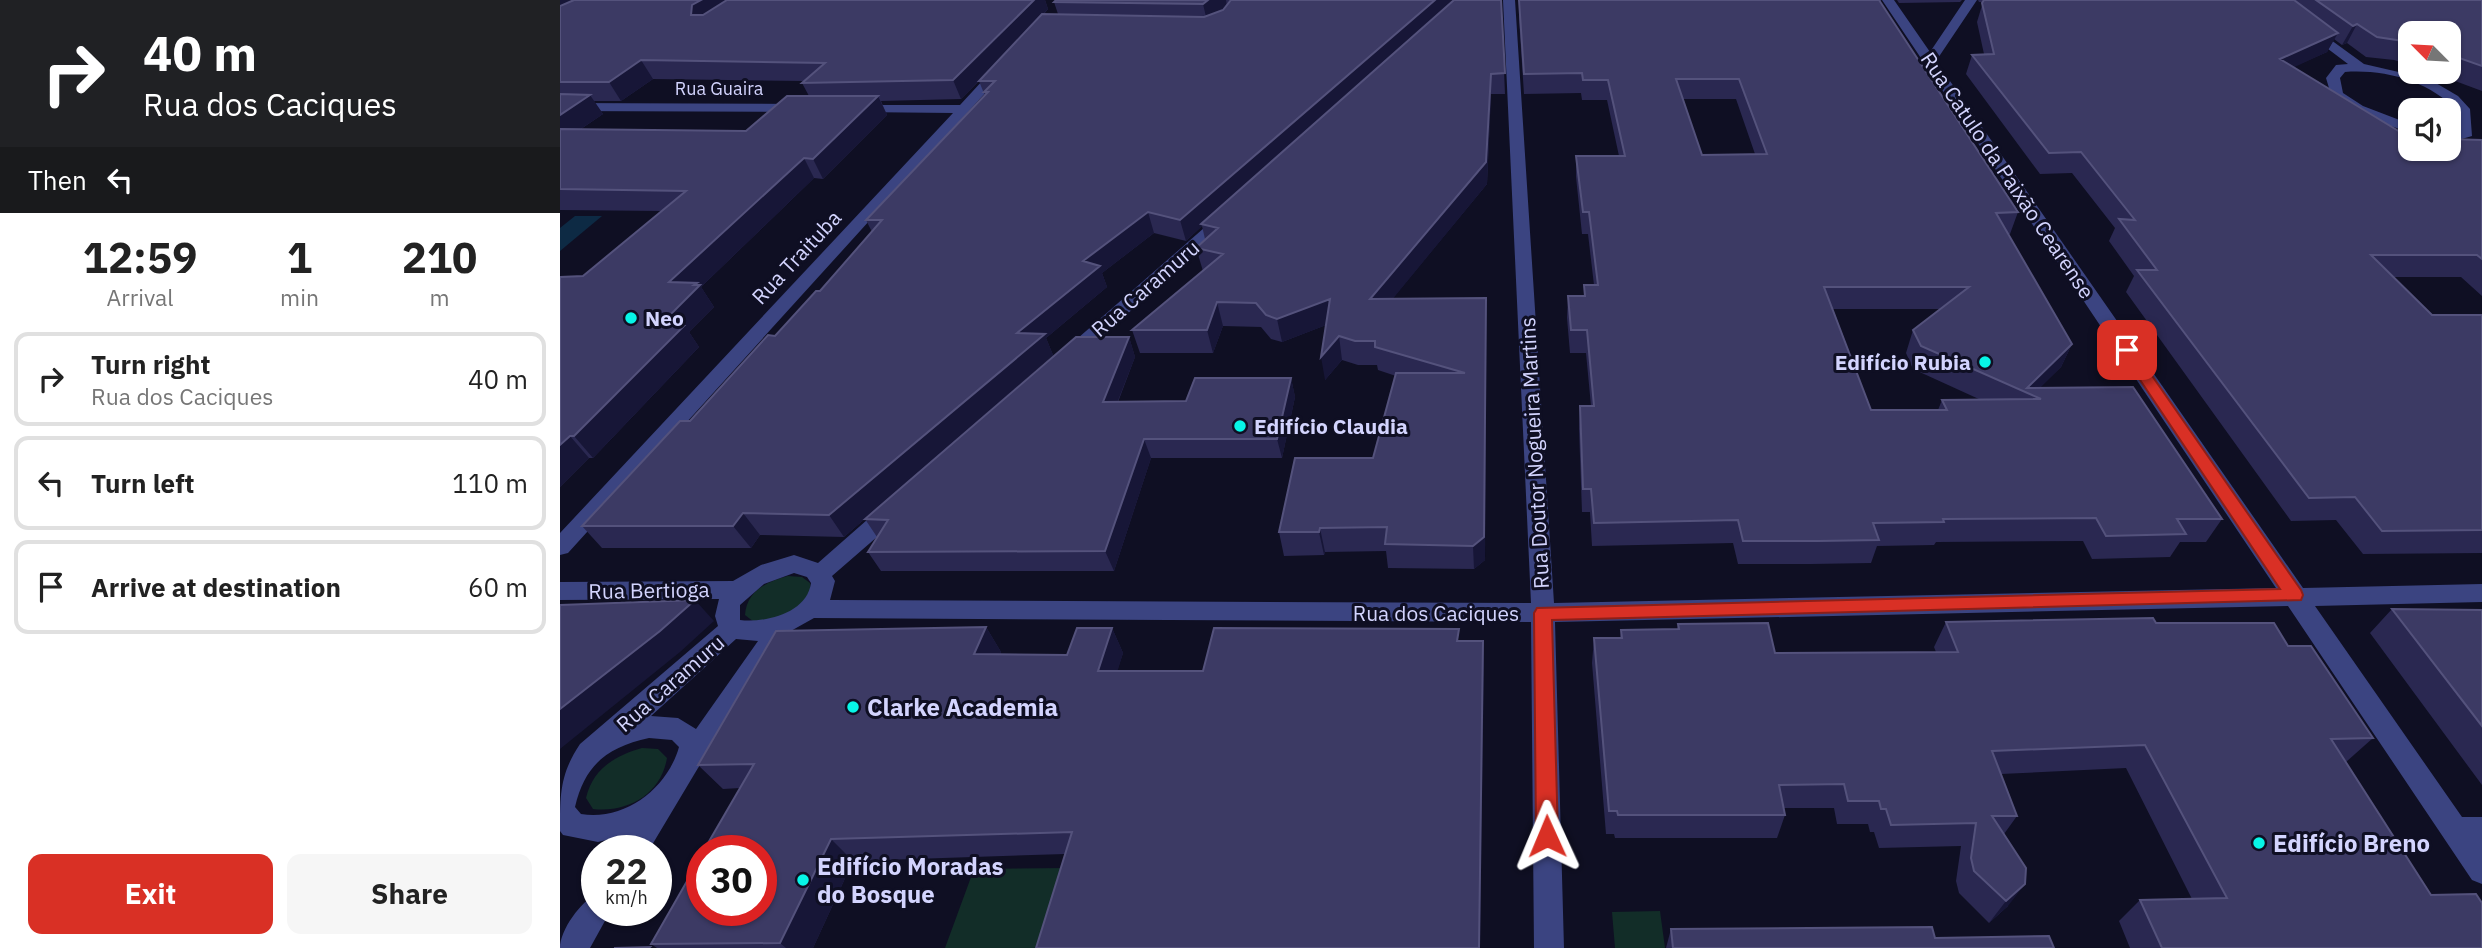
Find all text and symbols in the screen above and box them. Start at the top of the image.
text: 40 m [143,21,257,84]
north arrow [2398,21,2460,84]
map controls [2398,21,2461,161]
icon: right [28,28,119,119]
street label: Rua Catulo da Paixão Cearense [1915,46,2101,304]
street label: Rua Guaira [675,77,764,100]
text: Rua dos Caciques [143,83,397,125]
button: sound [2398,98,2461,161]
icon: left [101,161,139,199]
text: Then [28,163,87,197]
street label: Rua Traituba [745,204,847,310]
text: 12:59 [83,230,197,285]
text: 1 [287,230,312,285]
text: 210 [402,230,477,285]
street label: Rua Caramuru [1085,233,1205,343]
text: Arrival [107,282,174,312]
text: min [280,282,319,312]
text: m [429,282,450,312]
place label: Neo [645,304,684,332]
marker: Neo [623,310,639,326]
street label: Rua Doutor Nogueira Martins [1513,316,1555,590]
pin [2097,320,2157,380]
icon: arrive [2108,331,2146,369]
text: Turn right [91,347,210,381]
place label: Edifício Rubia [1835,348,1971,376]
marker: Edifício Rubia [1977,354,1993,370]
icon: right [32,360,70,398]
text: 40 m [468,362,528,396]
text: Rua dos Caciques [91,381,273,411]
place label: Edifício Claudia [1254,412,1408,440]
marker: Edifício Claudia [1232,418,1248,434]
icon: left [32,464,70,502]
text: Turn left [91,466,194,500]
text: 110 m [452,466,528,500]
icon: arrive [32,568,70,606]
text: Arrive at destination [91,570,341,604]
text: 60 m [468,570,528,604]
street label: Rua Bertioga [588,575,710,605]
street label: Rua dos Caciques [1353,599,1519,627]
street label: Rua Caramuru [610,628,730,738]
place label: Clarke Academia [867,691,1058,723]
marker: Clarke Academia [845,699,861,715]
position arrow [1510,799,1584,873]
place label: Edifício Breno [2273,827,2430,859]
speed limit sign: 30 [686,835,777,926]
marker: Edifício Breno [2251,835,2267,851]
text: 22 [605,848,648,894]
place label: Edifício Moradas do Bosque [817,850,1004,910]
button: Exit [28,854,273,934]
button: Share [287,854,532,934]
marker: Edifício Moradas do Bosque [795,872,811,888]
text: km/h [605,886,648,909]

